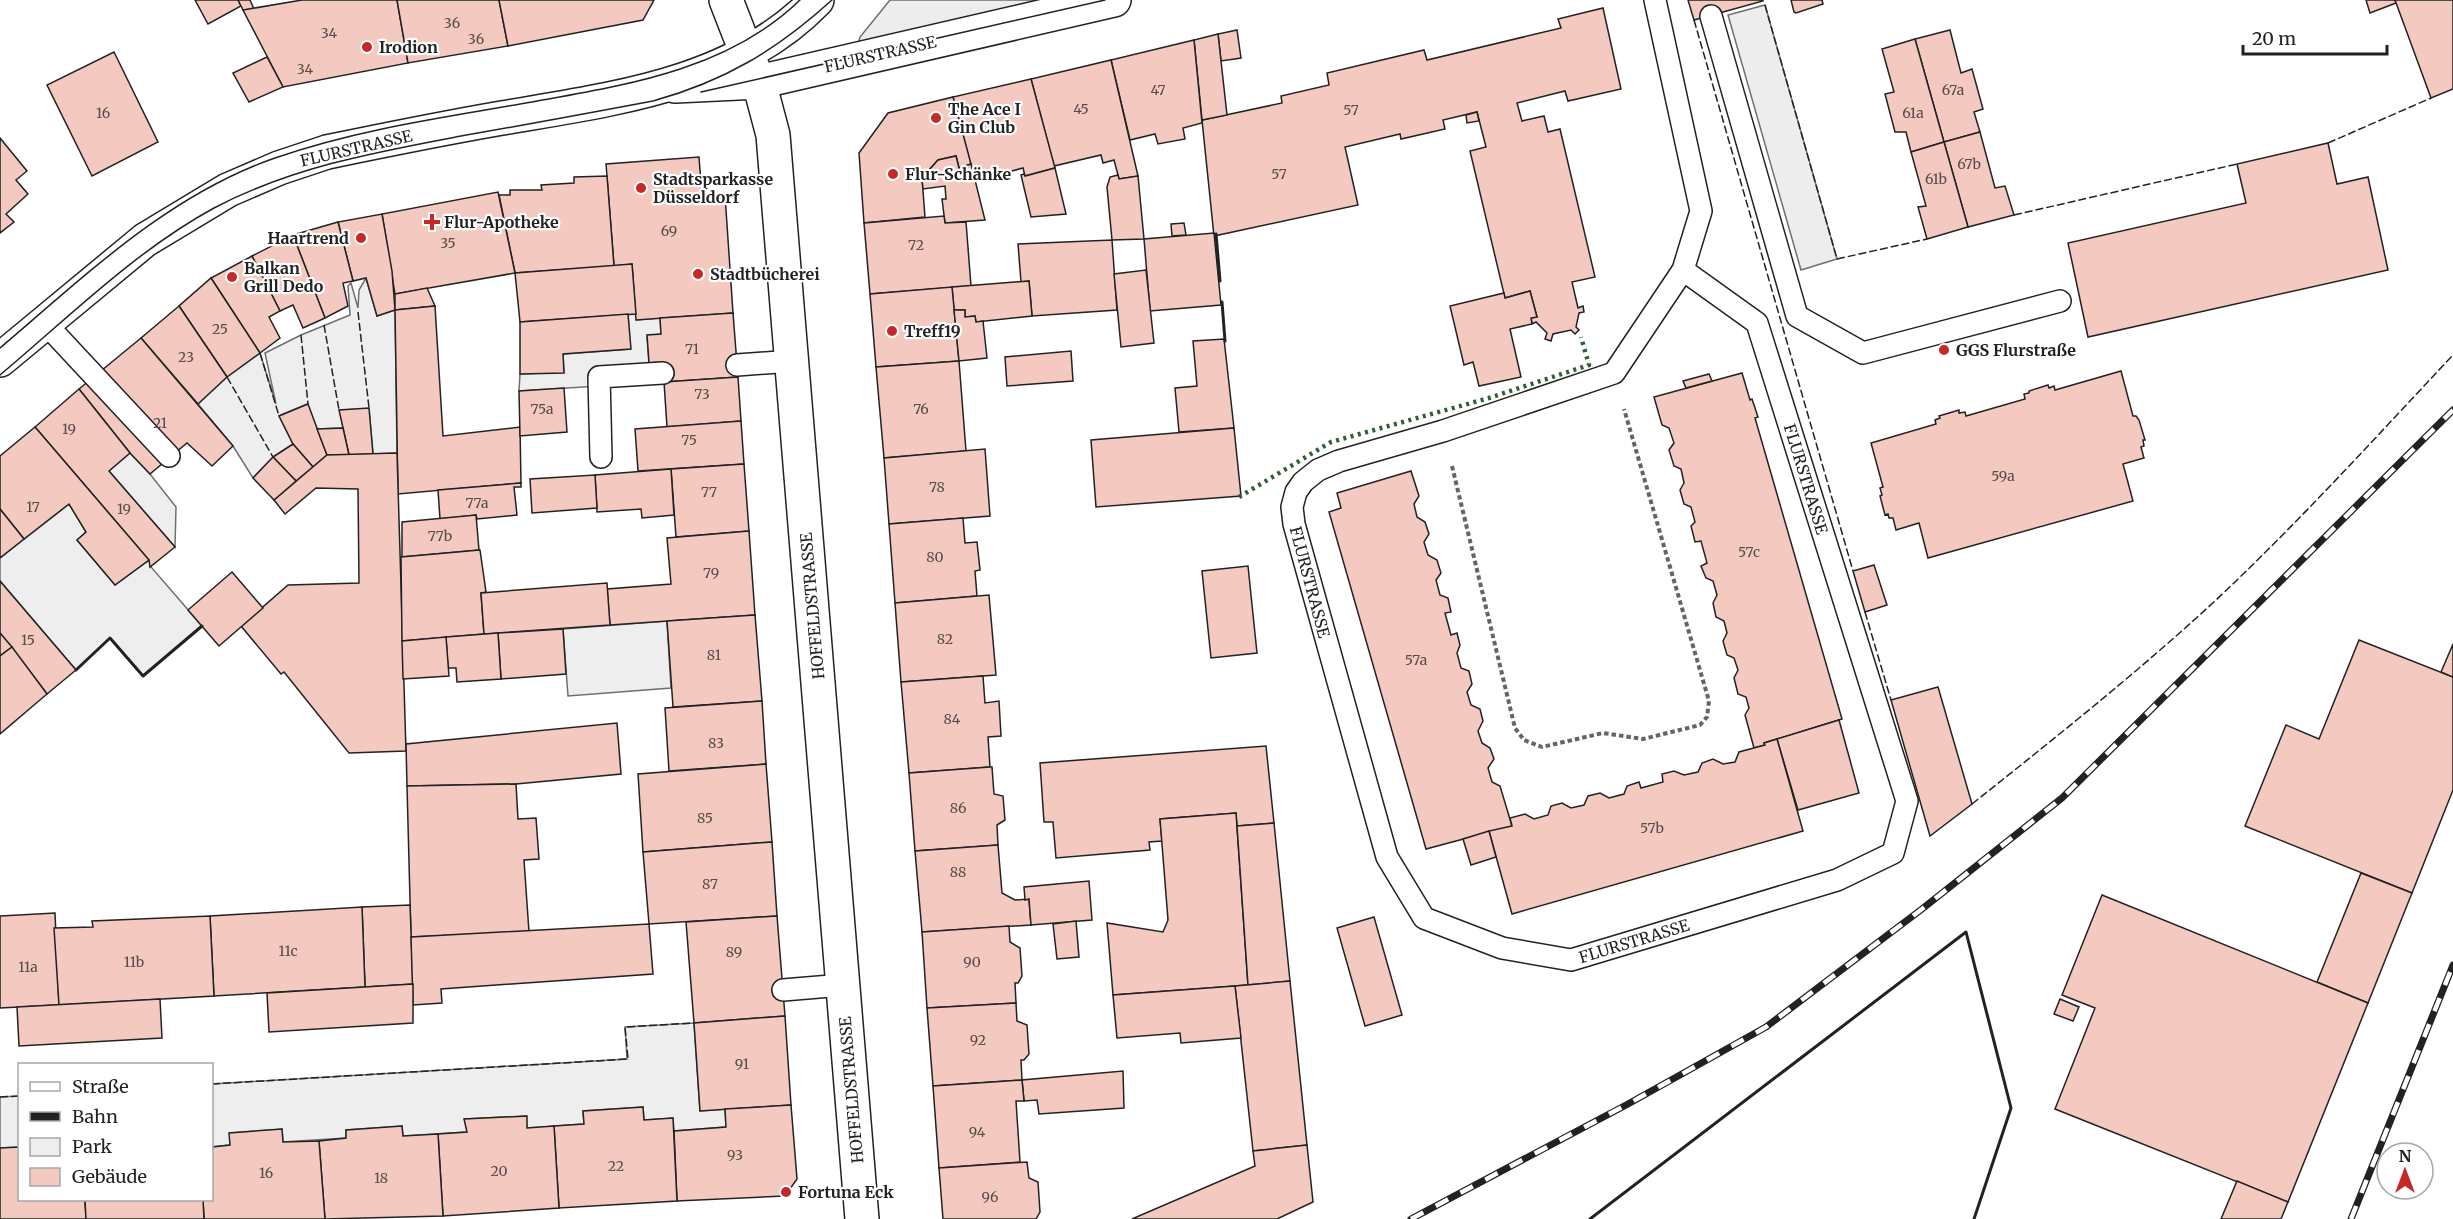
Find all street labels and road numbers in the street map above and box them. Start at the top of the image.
street label: FLURSTRASSE [822,31,939,77]
street label: FLURSTRASSE [298,125,415,171]
street label: FLURSTRASSE [1780,421,1833,537]
street label: FLURSTRASSE [1286,524,1335,641]
street label: HOFFELDSTRASSE [796,531,828,680]
street label: FLURSTRASSE [1576,914,1692,967]
street label: HOFFELDSTRASSE [835,1015,867,1164]

